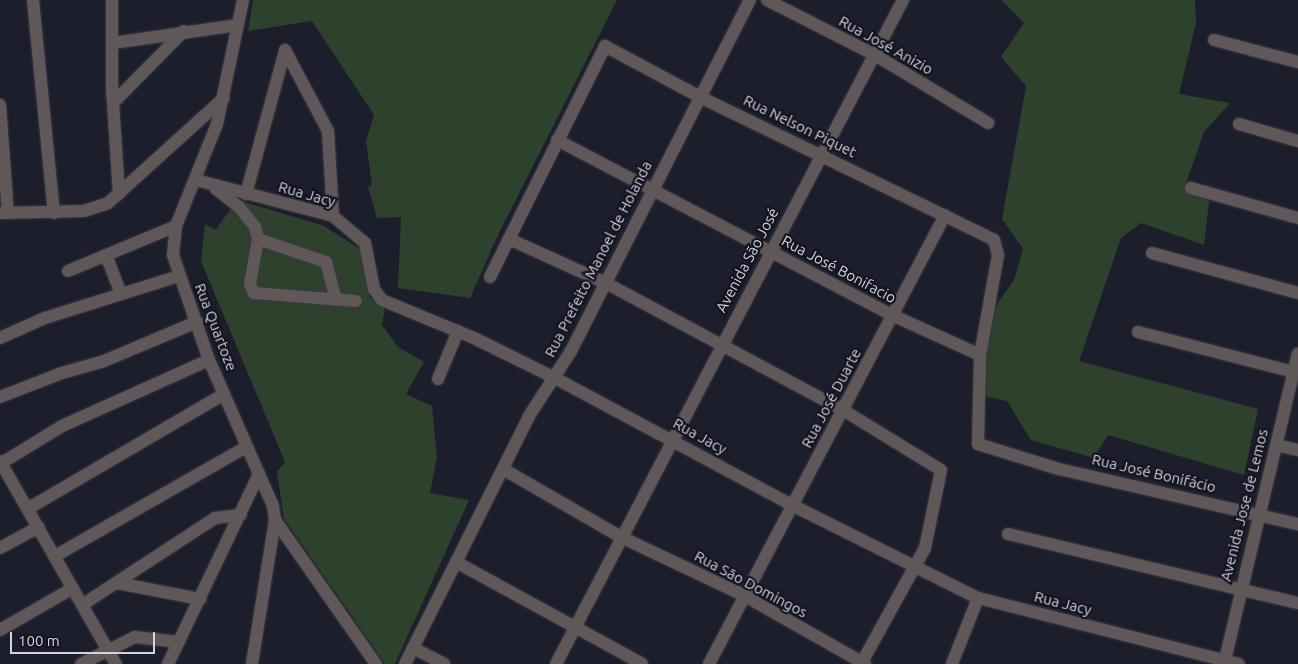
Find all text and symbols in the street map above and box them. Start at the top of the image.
street label: Rua José Anizio [836,12,936,78]
street label: Rua Nelson Piquet [741,91,859,161]
street label: Rua Prefeito Manoel de Holanda [541,158,655,360]
street label: Rua Jacy [276,177,338,211]
street label: Avenida São José [712,205,782,315]
street label: Rua José Bonifacio [779,231,899,307]
street label: Rua Quartoze [191,281,241,373]
street label: Rua José Duarte [797,345,865,451]
street label: Rua Jacy [670,414,730,458]
street label: Avenida Jose de Lemos [1216,427,1272,583]
street label: Rua José Bonifácio [1090,450,1218,496]
street label: Rua São Domingos [691,547,811,621]
street label: Rua Jacy [1032,587,1094,619]
scale bar [12,622,158,654]
text: 100 m [18,632,60,649]

